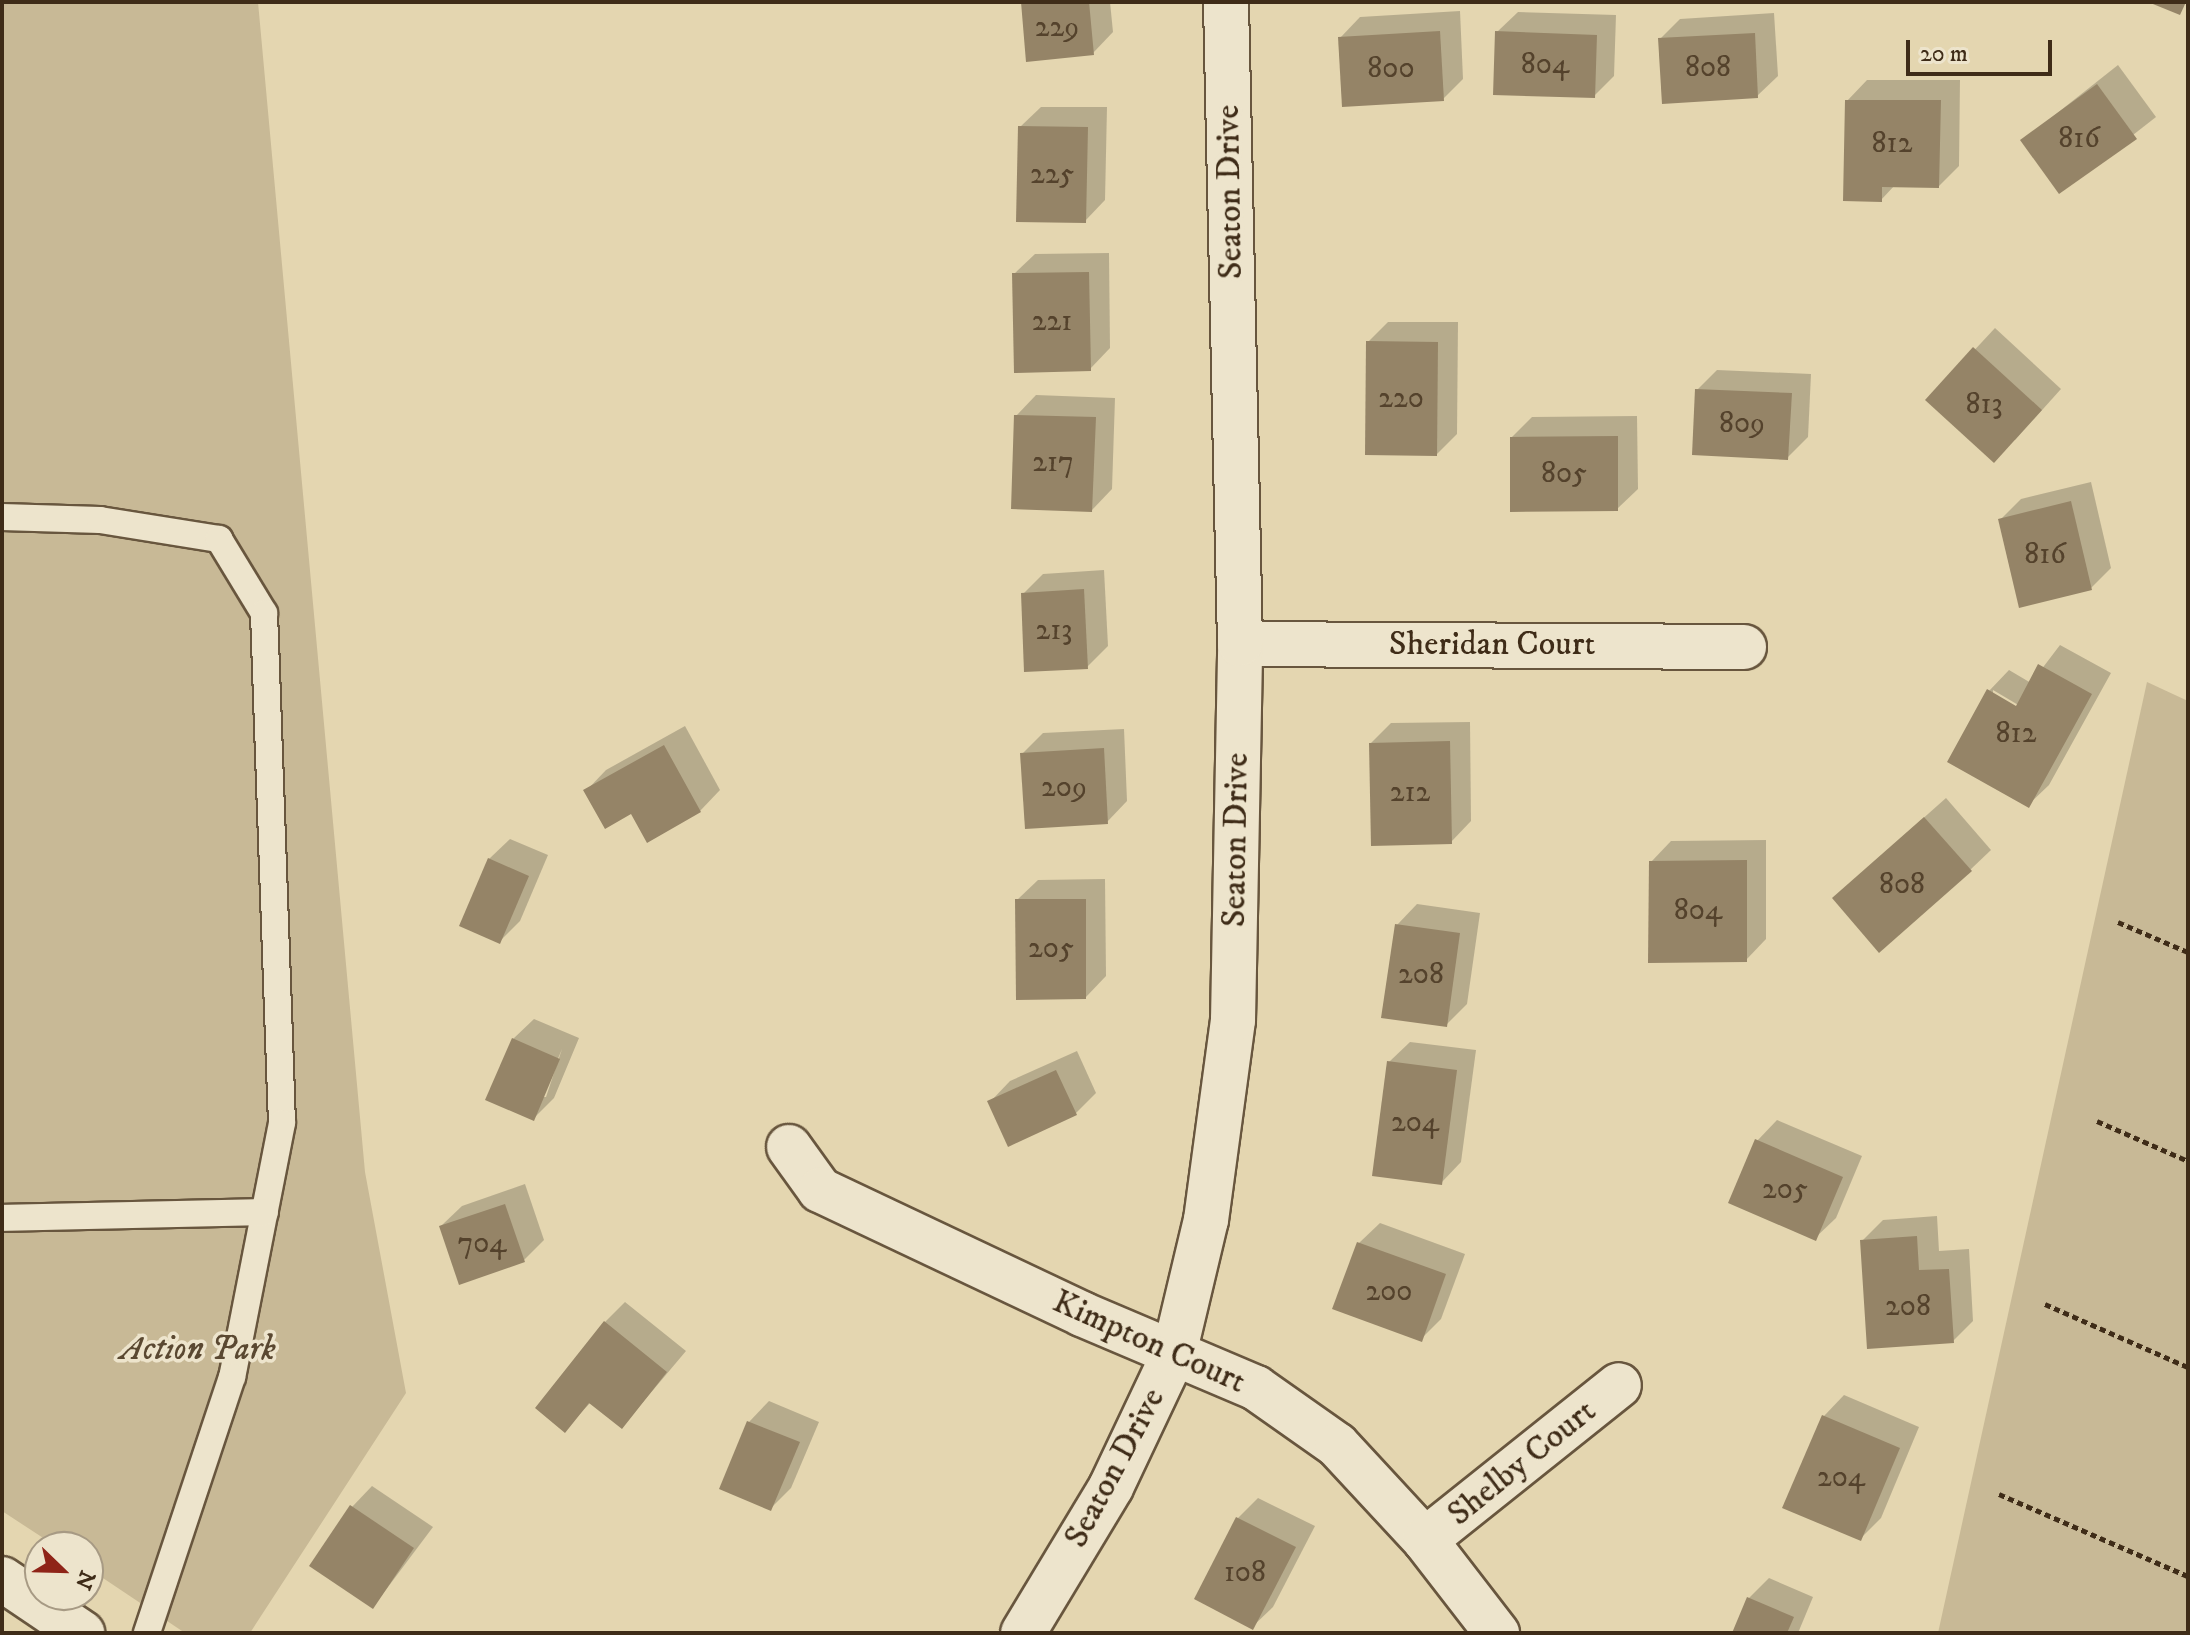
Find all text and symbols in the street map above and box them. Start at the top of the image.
house number: 229 [1035,10,1079,46]
scale bar [1910,24,2056,74]
text: 20 m [1920,39,1968,69]
house number: 804 [1521,47,1569,83]
house number: 808 [1685,50,1731,86]
house number: 800 [1367,51,1415,87]
street label: Seaton Drive [1208,104,1252,280]
house number: 816 [2058,121,2100,157]
house number: 812 [1872,126,1912,162]
house number: 225 [1030,157,1074,193]
house number: 221 [1032,304,1072,340]
house number: 220 [1378,381,1424,417]
house number: 813 [1965,387,2003,423]
house number: 809 [1719,406,1765,442]
house number: 217 [1032,445,1074,481]
house number: 805 [1541,456,1587,492]
house number: 816 [2024,537,2066,573]
house number: 213 [1036,613,1072,649]
street label: Sheridan Court [1389,625,1595,665]
house number: 812 [1996,716,2036,752]
street label: Seaton Drive [1214,752,1258,928]
house number: 209 [1041,770,1087,806]
house number: 212 [1390,775,1430,811]
house number: 808 [1879,867,1925,903]
house number: 804 [1674,893,1722,929]
house number: 205 [1028,931,1074,967]
house number: 208 [1398,957,1444,993]
house number: 204 [1391,1105,1439,1141]
house number: 205 [1762,1172,1808,1208]
house number: 704 [457,1226,507,1262]
house number: 200 [1365,1274,1413,1310]
street label: Kimpton Court [1046,1281,1252,1403]
house number: 208 [1885,1289,1931,1325]
park label: Action Park [120,1330,276,1370]
street label: Seaton Drive [1056,1381,1174,1555]
street label: Shelby Court [1440,1391,1604,1535]
house number: 204 [1817,1460,1865,1496]
north arrow [24,1531,104,1611]
house number: 108 [1224,1555,1266,1591]
text: N [69,1566,101,1593]

